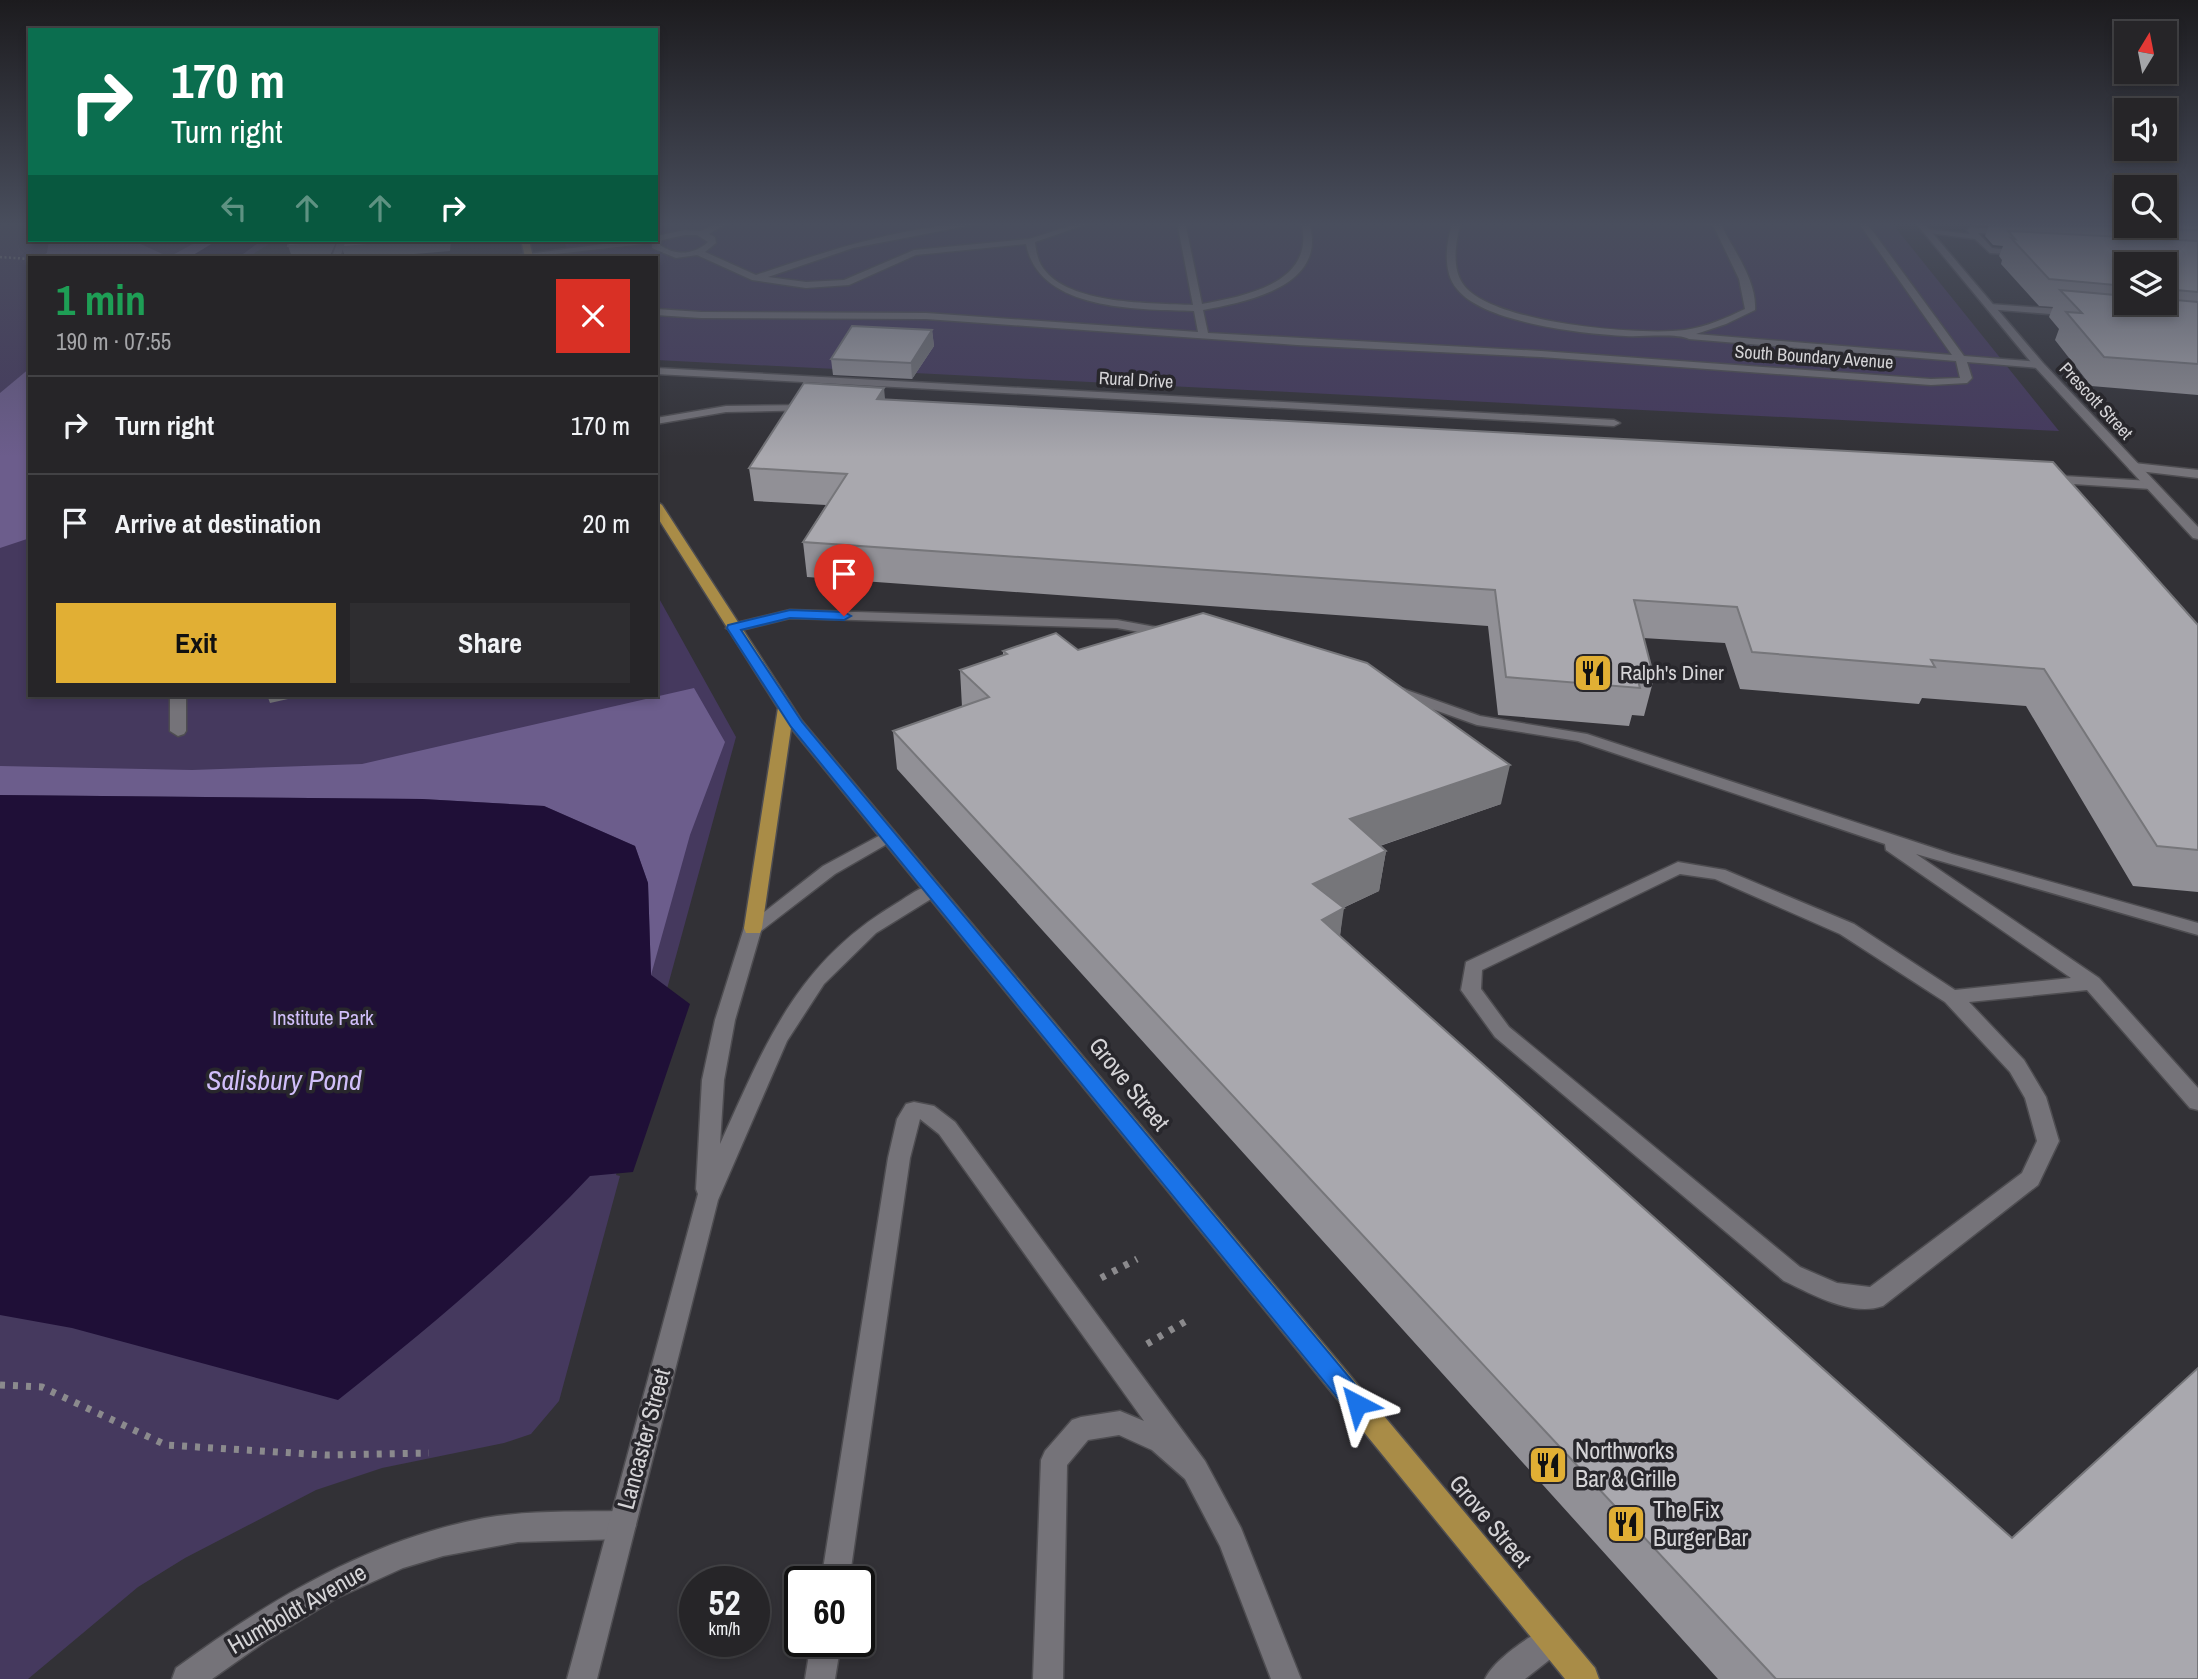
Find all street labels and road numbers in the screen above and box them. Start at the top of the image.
street label: South Boundary Avenue [1734,338,1894,375]
street label: Prescott Street [2054,356,2139,445]
street label: Rural Drive [1098,365,1174,394]
street label: Grove Street [1082,1030,1178,1137]
street label: Lancaster Street [609,1364,677,1513]
street label: Grove Street [1443,1467,1539,1574]
street label: Humboldt Avenue [221,1556,372,1661]

